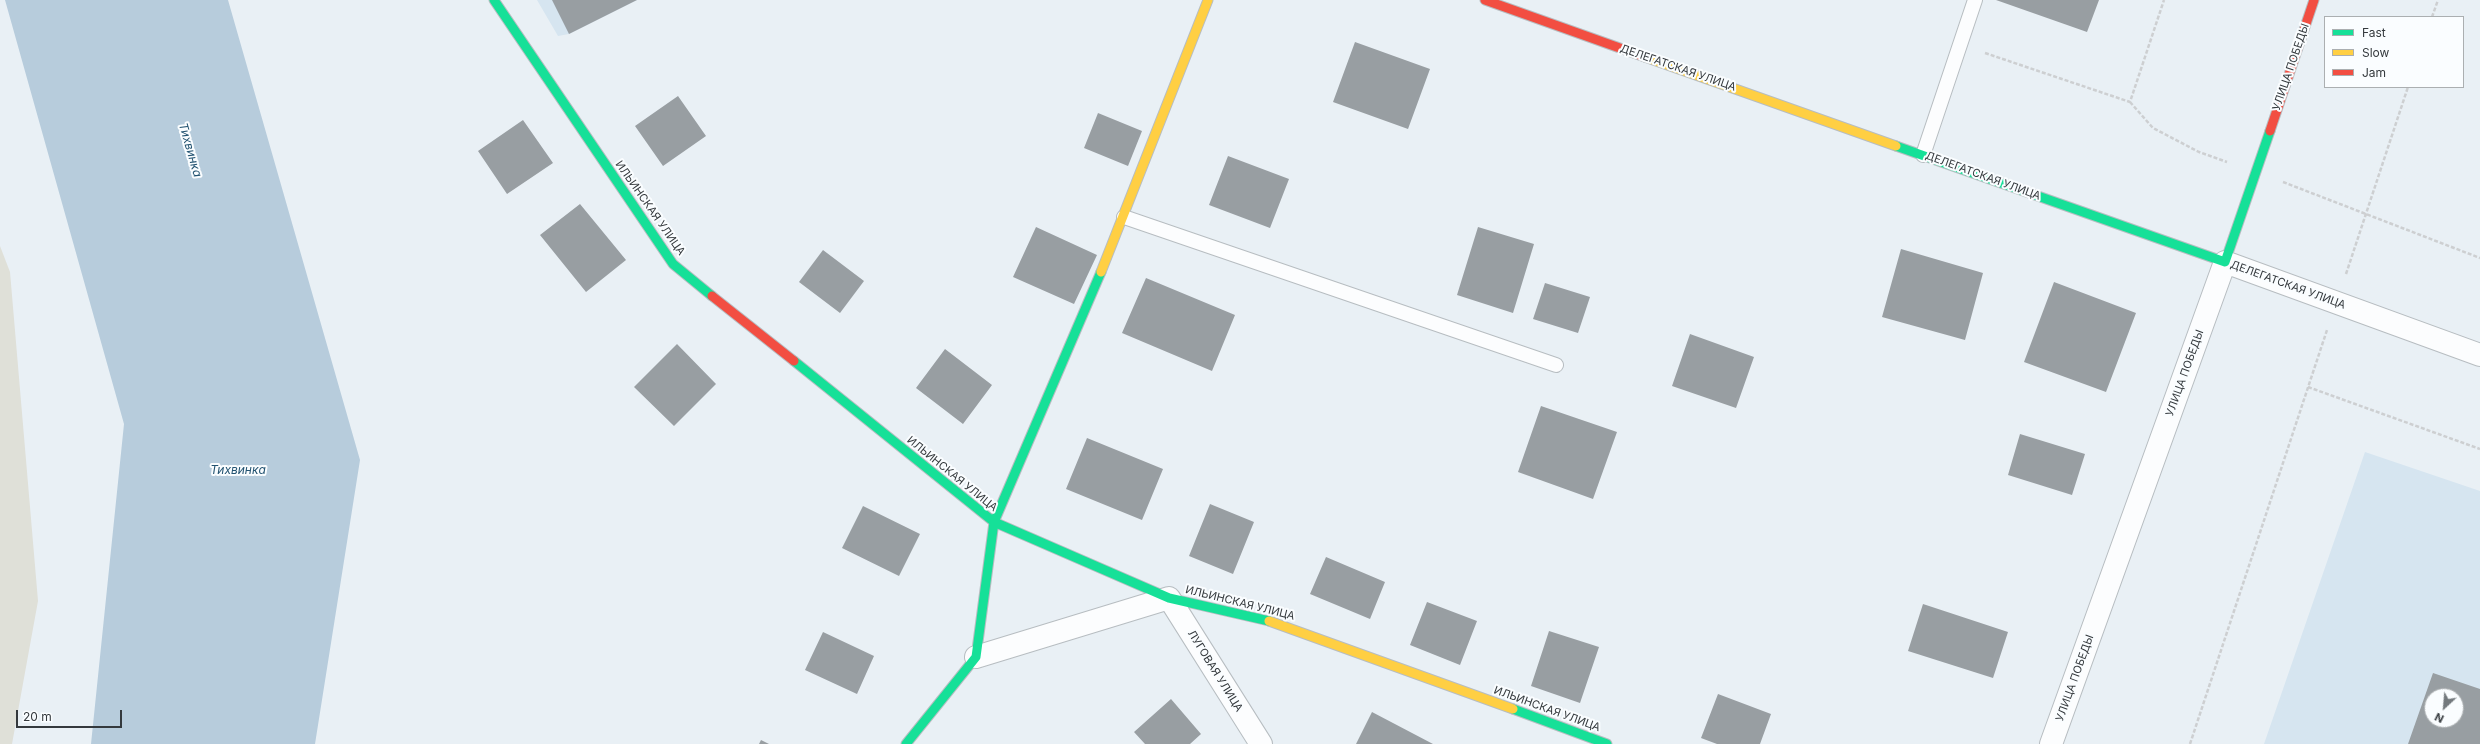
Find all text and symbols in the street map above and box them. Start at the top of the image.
legend [2324,16,2464,88]
street label: УЛИЦА ПОБЕДЫ [2270,22,2312,112]
text: Fast [2362,25,2386,40]
street label: ДЕЛЕГАТСКАЯ УЛИЦА [1618,42,1738,94]
text: Slow [2362,45,2389,60]
text: Jam [2362,65,2386,80]
water label: Тихвинка [175,121,205,179]
street label: ДЕЛЕГАТСКАЯ УЛИЦА [1924,149,2042,203]
street label: ИЛЬИНСКАЯ УЛИЦА [612,158,688,258]
street label: ДЕЛЕГАТСКАЯ УЛИЦА [2229,258,2347,312]
street label: УЛИЦА ПОБЕДЫ [2163,328,2207,418]
street label: ИЛЬИНСКАЯ УЛИЦА [904,434,1000,514]
water label: Тихвинка [210,463,266,477]
street label: ИЛЬИНСКАЯ УЛИЦА [1184,583,1296,623]
street label: ЛУГОВАЯ УЛИЦА [1185,628,1245,714]
street label: УЛИЦА ПОБЕДЫ [2053,633,2097,723]
street label: ИЛЬИНСКАЯ УЛИЦА [1492,684,1602,734]
north arrow [2424,688,2464,728]
scale bar [18,702,124,728]
text: 20 m [23,709,52,724]
text: N [2432,710,2446,726]

